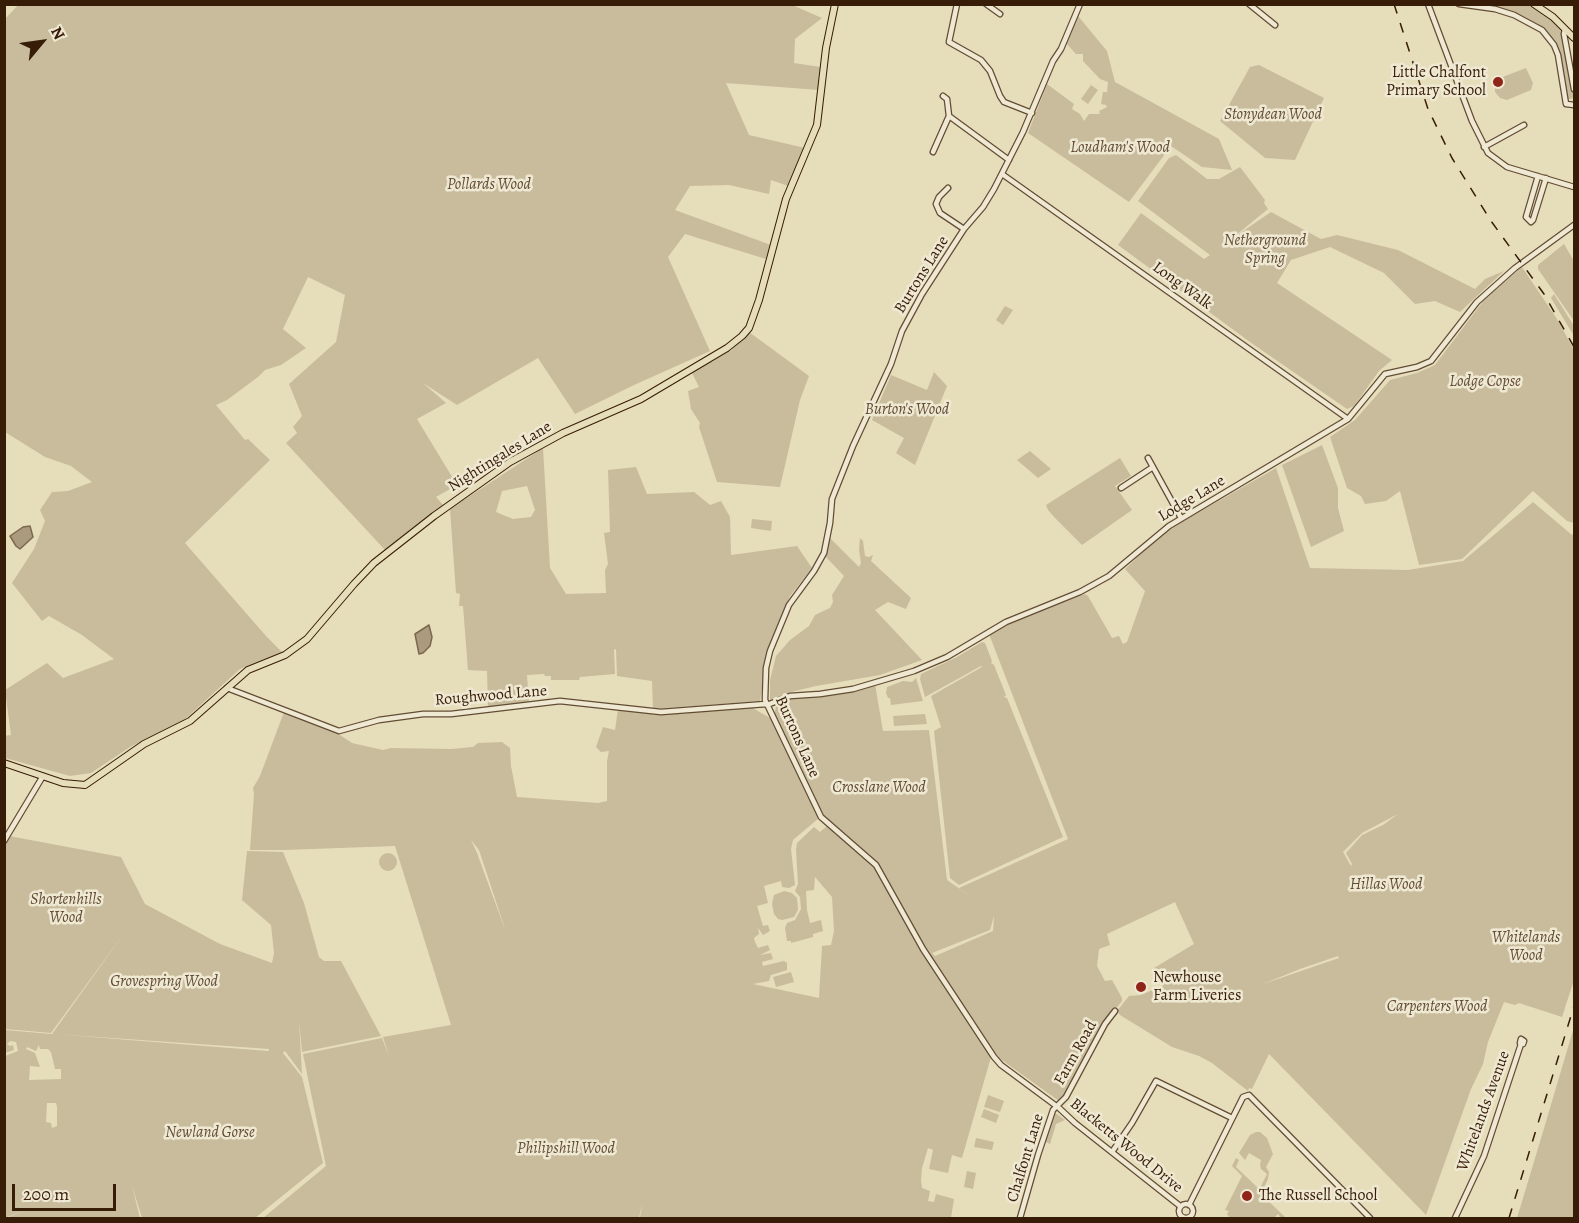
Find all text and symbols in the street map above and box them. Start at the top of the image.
north arrow [12,12,72,72]
text: N [45,23,70,44]
place label: Little Chalfont Primary School [1386,63,1486,101]
marker: Little Chalfont Primary School [1491,75,1505,89]
park label: Stonydean Wood [1224,105,1322,125]
park label: Loudham's Wood [1070,138,1170,158]
park label: Pollards Wood [447,175,531,195]
park label: Netherground Spring [1224,231,1306,269]
street label: Burtons Lane [891,233,953,317]
street label: Long Walk [1148,258,1216,314]
park label: Lodge Copse [1449,372,1521,392]
park label: Burton's Wood [865,400,949,420]
street label: Nightingales Lane [445,417,555,497]
street label: Lodge Lane [1155,472,1229,526]
street label: Roughwood Lane [434,682,548,710]
street label: Burtons Lane [770,693,824,781]
park label: Crosslane Wood [832,778,926,798]
park label: Hillas Wood [1350,875,1422,895]
park label: Shortenhills Wood [30,890,102,928]
park label: Whitelands Wood [1492,928,1560,966]
place label: Newhouse Farm Liveries [1153,968,1241,1006]
park label: Grovespring Wood [110,972,218,992]
marker: Newhouse Farm Liveries [1134,980,1148,994]
park label: Carpenters Wood [1387,997,1487,1017]
street label: Farm Road [1050,1017,1102,1089]
street label: Whitelands Avenue [1453,1048,1515,1174]
street label: Blacketts Wood Drive [1066,1094,1186,1198]
street label: Chalfont Lane [1003,1111,1049,1205]
park label: Newland Gorse [165,1123,255,1143]
park label: Philipshill Wood [517,1139,615,1159]
scale bar [15,1172,118,1210]
text: 200 m [23,1182,69,1206]
place label: The Russell School [1259,1186,1377,1206]
marker: The Russell School [1240,1189,1254,1203]

